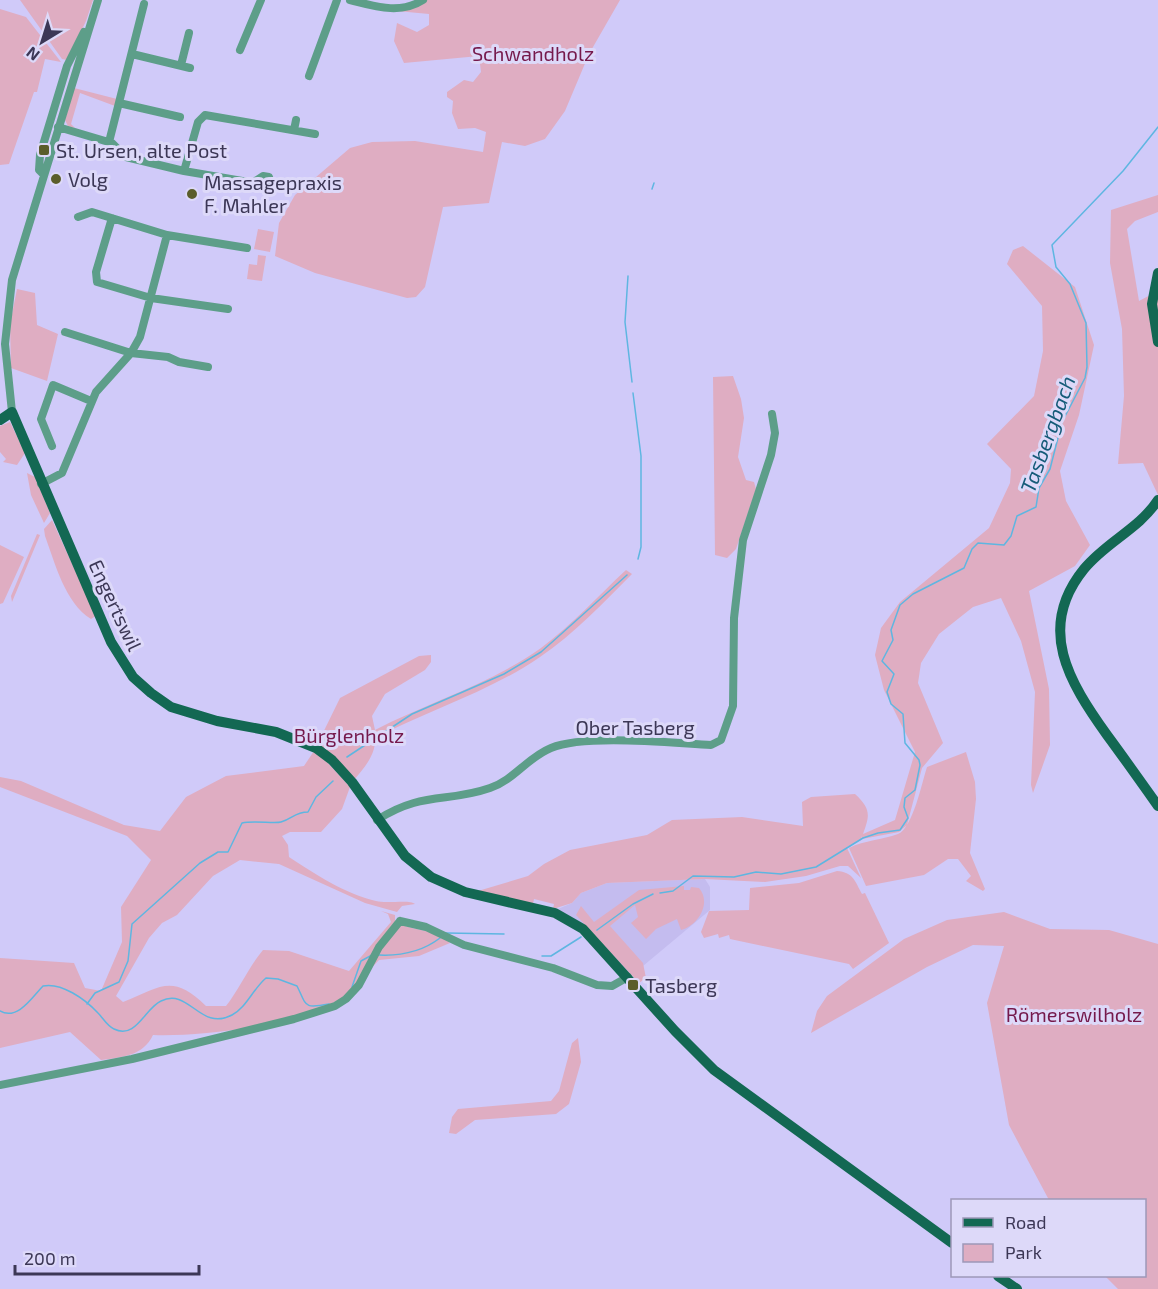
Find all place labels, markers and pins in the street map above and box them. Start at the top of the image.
place label: St. Ursen, alte Post [56,138,227,162]
marker: St. Ursen, alte Post [37,143,51,157]
place label: Volg [68,167,108,191]
place label: Massagepraxis F. Mahler [204,170,342,217]
marker: Volg [49,172,63,186]
marker: Massagepraxis F. Mahler [185,187,199,201]
place label: Tasberg [645,973,717,997]
marker: Tasberg [626,978,640,992]

